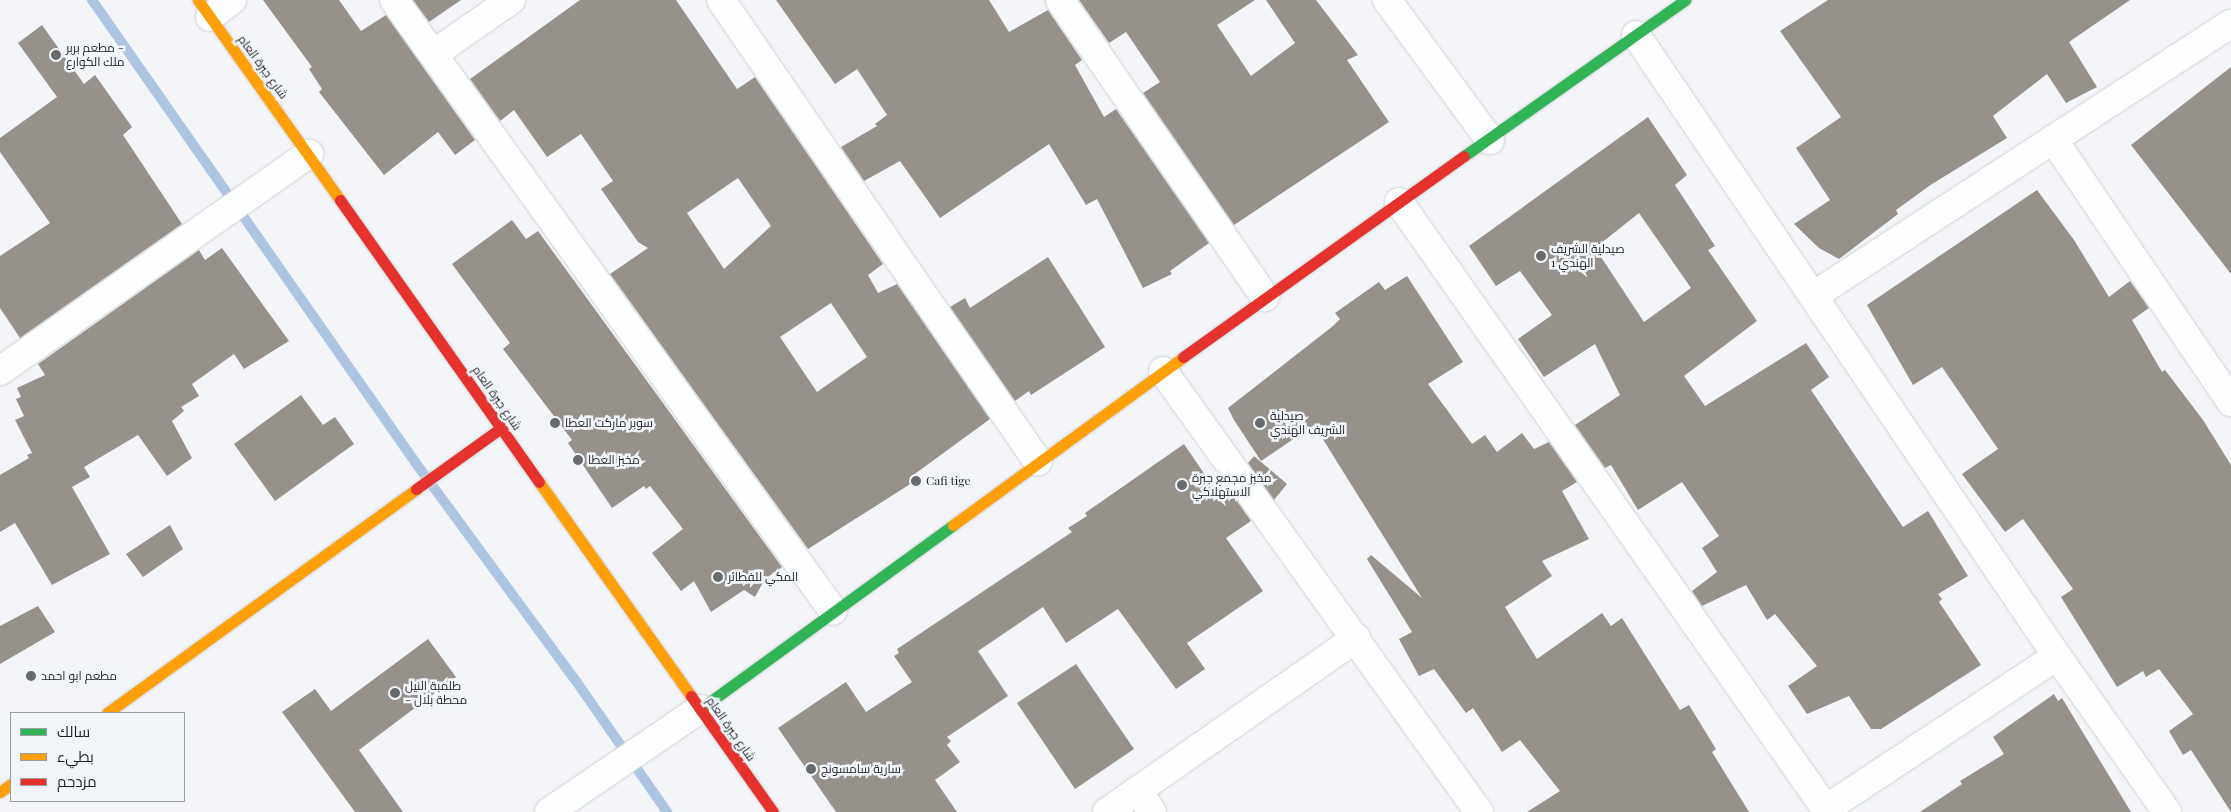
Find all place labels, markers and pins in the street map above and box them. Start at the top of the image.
place label: مطعم بربر - ملك الكوارع [66,41,125,69]
marker: مطعم بربر - ملك الكوارع [50,49,62,61]
place label: صيدلية الشريف الهندي 1 [1551,242,1625,270]
marker: صيدلية الشريف الهندي 1 [1535,250,1547,262]
place label: صيدلية الشريف الهندي [1270,409,1345,437]
place label: سوبر ماركت العطا [565,416,653,430]
marker: سوبر ماركت العطا [549,417,561,429]
marker: صيدلية الشريف الهندي [1254,417,1266,429]
place label: مخبز العطا [588,453,640,467]
marker: مخبز العطا [572,454,584,466]
place label: مخبز مجمع جبرة الاستهلاكي [1192,471,1271,499]
place label: Cafi tige [926,474,971,488]
marker: Cafi tige [910,475,922,487]
marker: مخبز مجمع جبرة الاستهلاكي [1176,479,1188,491]
place label: المكي للفطائر [728,570,798,584]
marker: المكي للفطائر [712,571,724,583]
place label: مطعم ابو احمد [41,669,117,683]
marker: مطعم ابو احمد [25,670,37,682]
place label: طلمبة النيل - محطة بلال [405,679,467,707]
marker: طلمبة النيل - محطة بلال [389,687,401,699]
place label: سارية سامسونج [821,762,901,776]
marker: سارية سامسونج [805,763,817,775]

